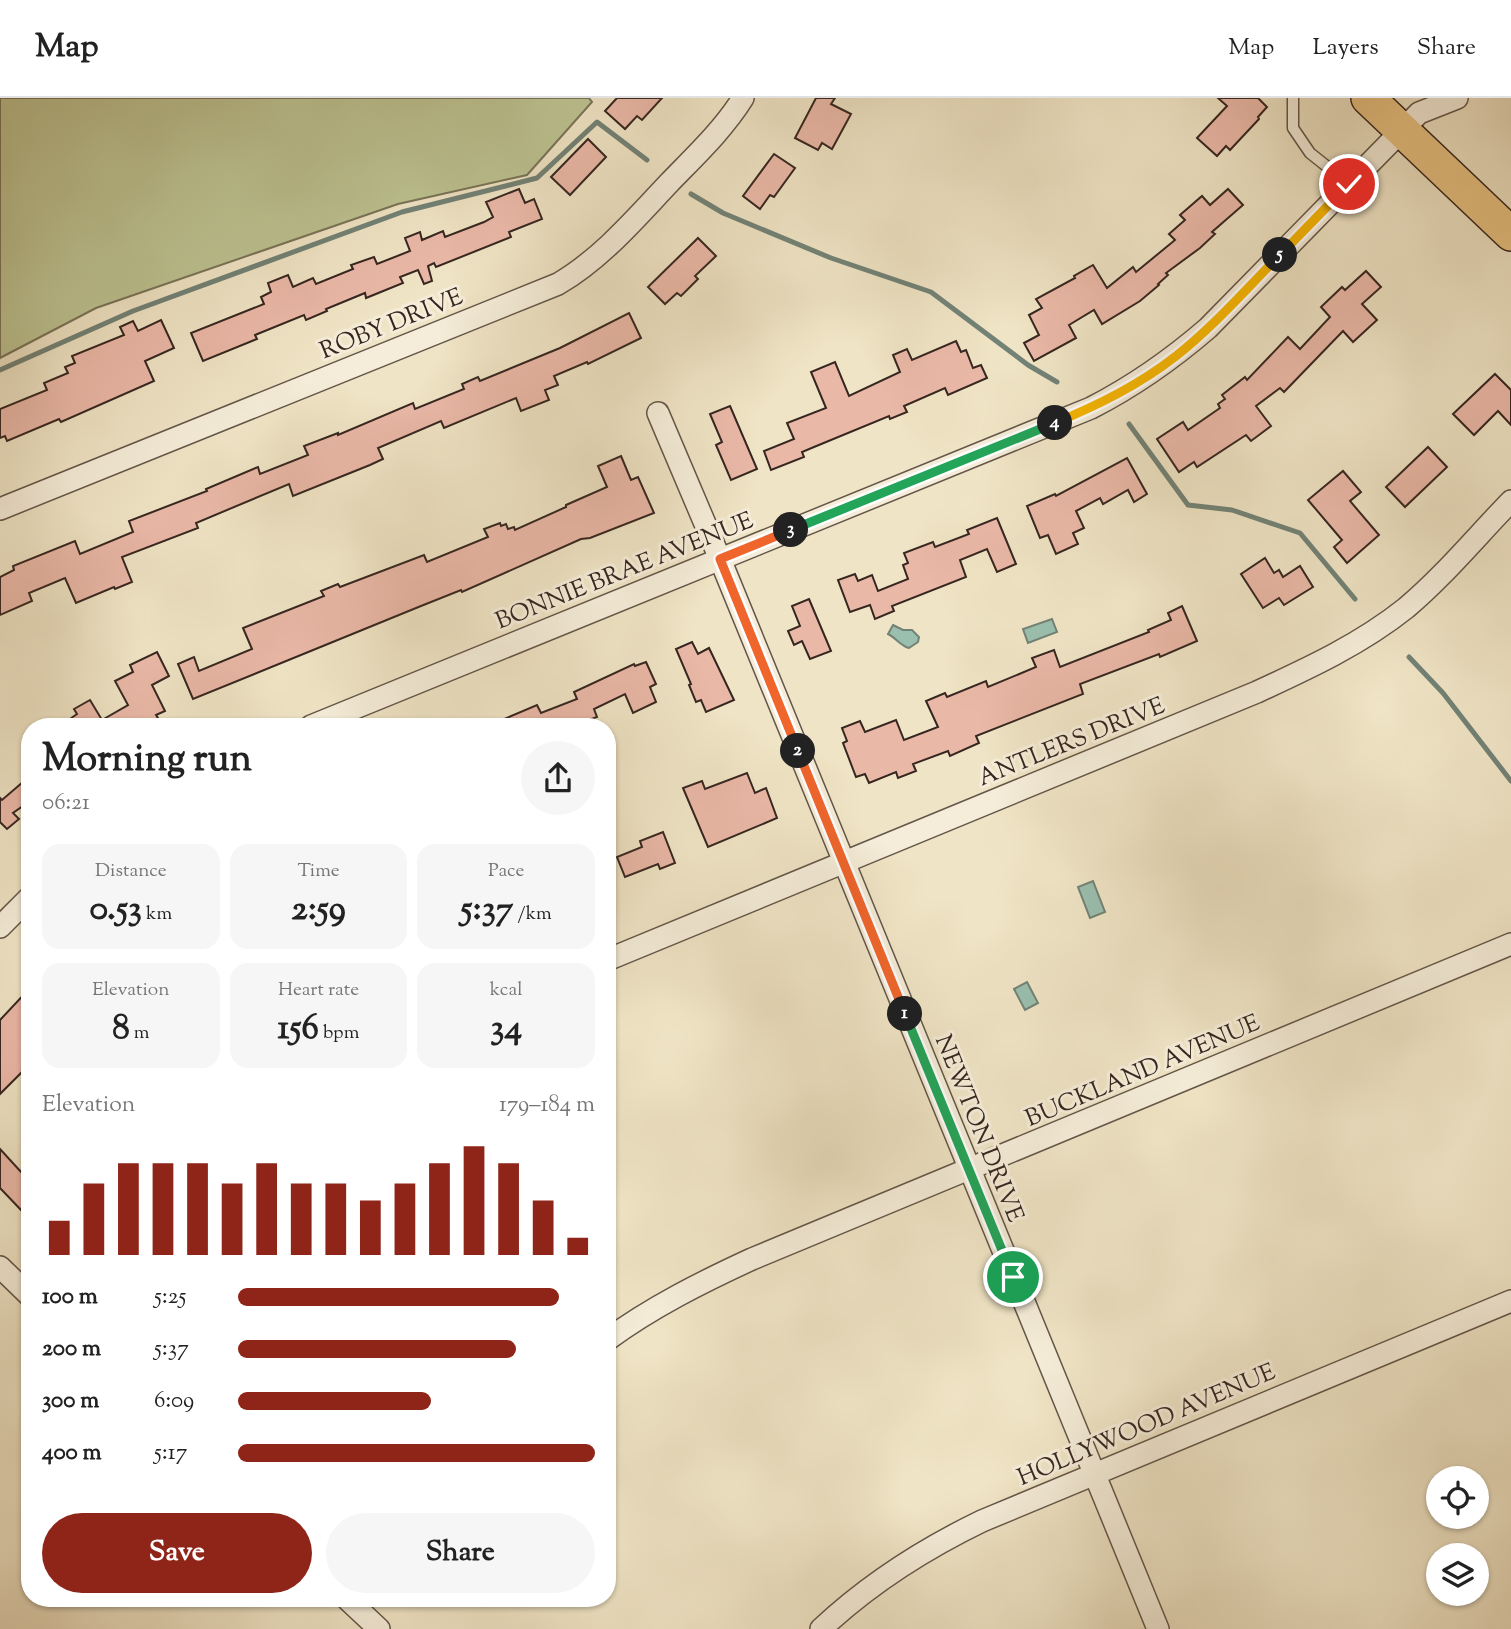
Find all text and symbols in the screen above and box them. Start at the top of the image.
text: Map [35,24,99,72]
text: Map [1228,31,1274,65]
text: Layers [1312,31,1379,65]
text: Share [1417,31,1476,65]
pin [1319,154,1379,214]
icon: check [1330,165,1368,203]
pin: 5 [1262,238,1298,272]
text: 5 [1276,241,1283,268]
street label: ROBY DRIVE [315,281,469,369]
pin: 4 [1038,406,1072,440]
text: 4 [1050,409,1059,436]
street label: BONNIE BRAE AVENUE [491,504,759,639]
pin: 3 [774,512,808,548]
text: 3 [787,516,794,543]
street label: ANTLERS DRIVE [973,690,1171,796]
text: Morning run [42,734,252,788]
pin: 2 [780,734,816,768]
text: 2 [793,737,802,764]
button: share [521,741,595,815]
text: 06:21 [42,787,90,820]
text: Distance [95,858,167,885]
text: Time [297,858,340,885]
text: Pace [488,858,524,885]
text: 0.53 [90,885,142,936]
text: 2:59 [291,885,346,936]
text: 5:37 [461,885,513,936]
text: km [142,901,172,928]
text: /km [513,901,552,928]
text: Elevation [92,977,169,1004]
text: Heart rate [278,977,359,1004]
text: kcal [490,977,522,1004]
pin: 1 [888,996,922,1032]
text: 1 [901,1000,908,1027]
text: 8 [112,1004,130,1055]
text: 156 [278,1004,319,1055]
text: 34 [490,1004,522,1055]
street label: BUCKLAND AVENUE [1020,1007,1266,1137]
text: m [130,1020,149,1047]
text: bpm [319,1020,359,1047]
street label: NEWTON DRIVE [925,1030,1031,1228]
text: Elevation [42,1089,135,1122]
text: 179–184 m [499,1089,595,1122]
pin [983,1247,1043,1307]
icon: arrive [994,1258,1032,1296]
text: 100 m [42,1281,98,1314]
text: 5:25 [154,1281,186,1314]
text: 200 m [42,1333,101,1366]
text: 5:37 [154,1333,189,1366]
street label: HOLLYWOOD AVENUE [1013,1356,1281,1496]
text: 300 m [42,1385,99,1418]
text: 6:09 [154,1385,194,1418]
text: 400 m [42,1437,102,1470]
text: 5:17 [154,1437,187,1470]
map controls [1426,1466,1489,1606]
button: locate [1426,1466,1489,1529]
button: Save [42,1513,312,1593]
button: Share [326,1513,595,1593]
button: layers [1426,1543,1489,1606]

